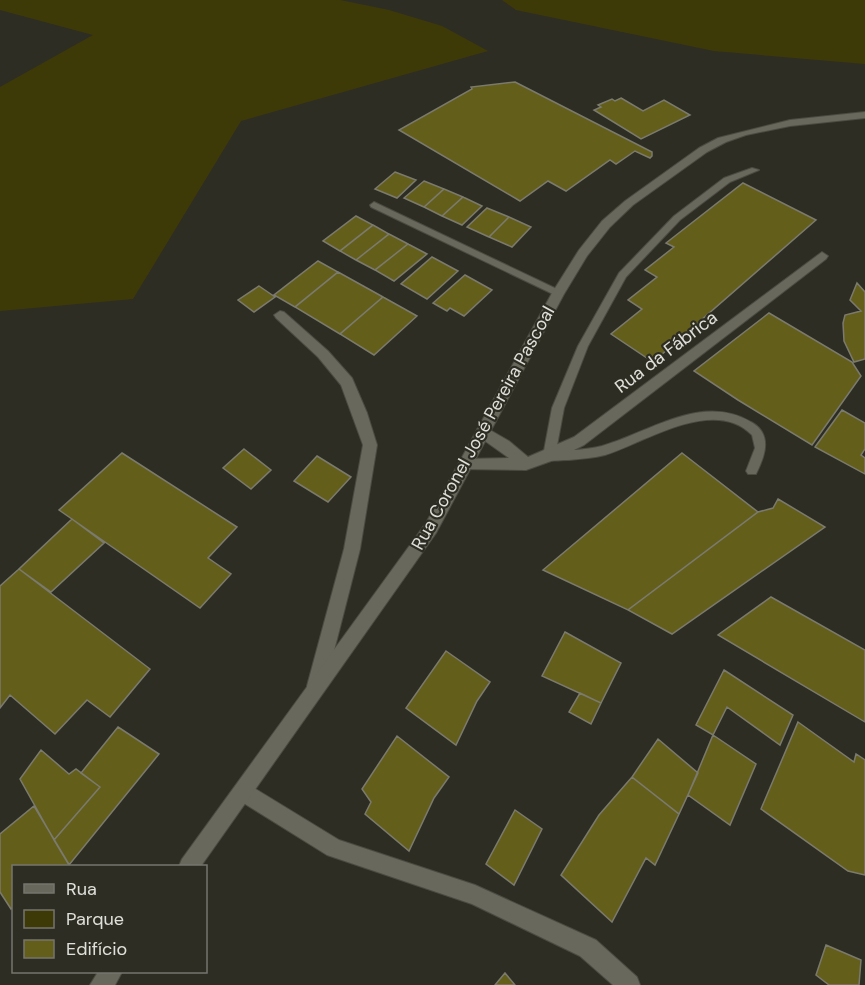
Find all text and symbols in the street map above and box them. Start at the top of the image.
street label: Rua Coronel José Pereira Pascoal [406,302,560,554]
street label: Rua da Fábrica [610,306,722,398]
legend [12,865,207,973]
text: Rua [66,877,97,901]
text: Parque [66,907,124,931]
text: Edifício [66,937,127,961]

